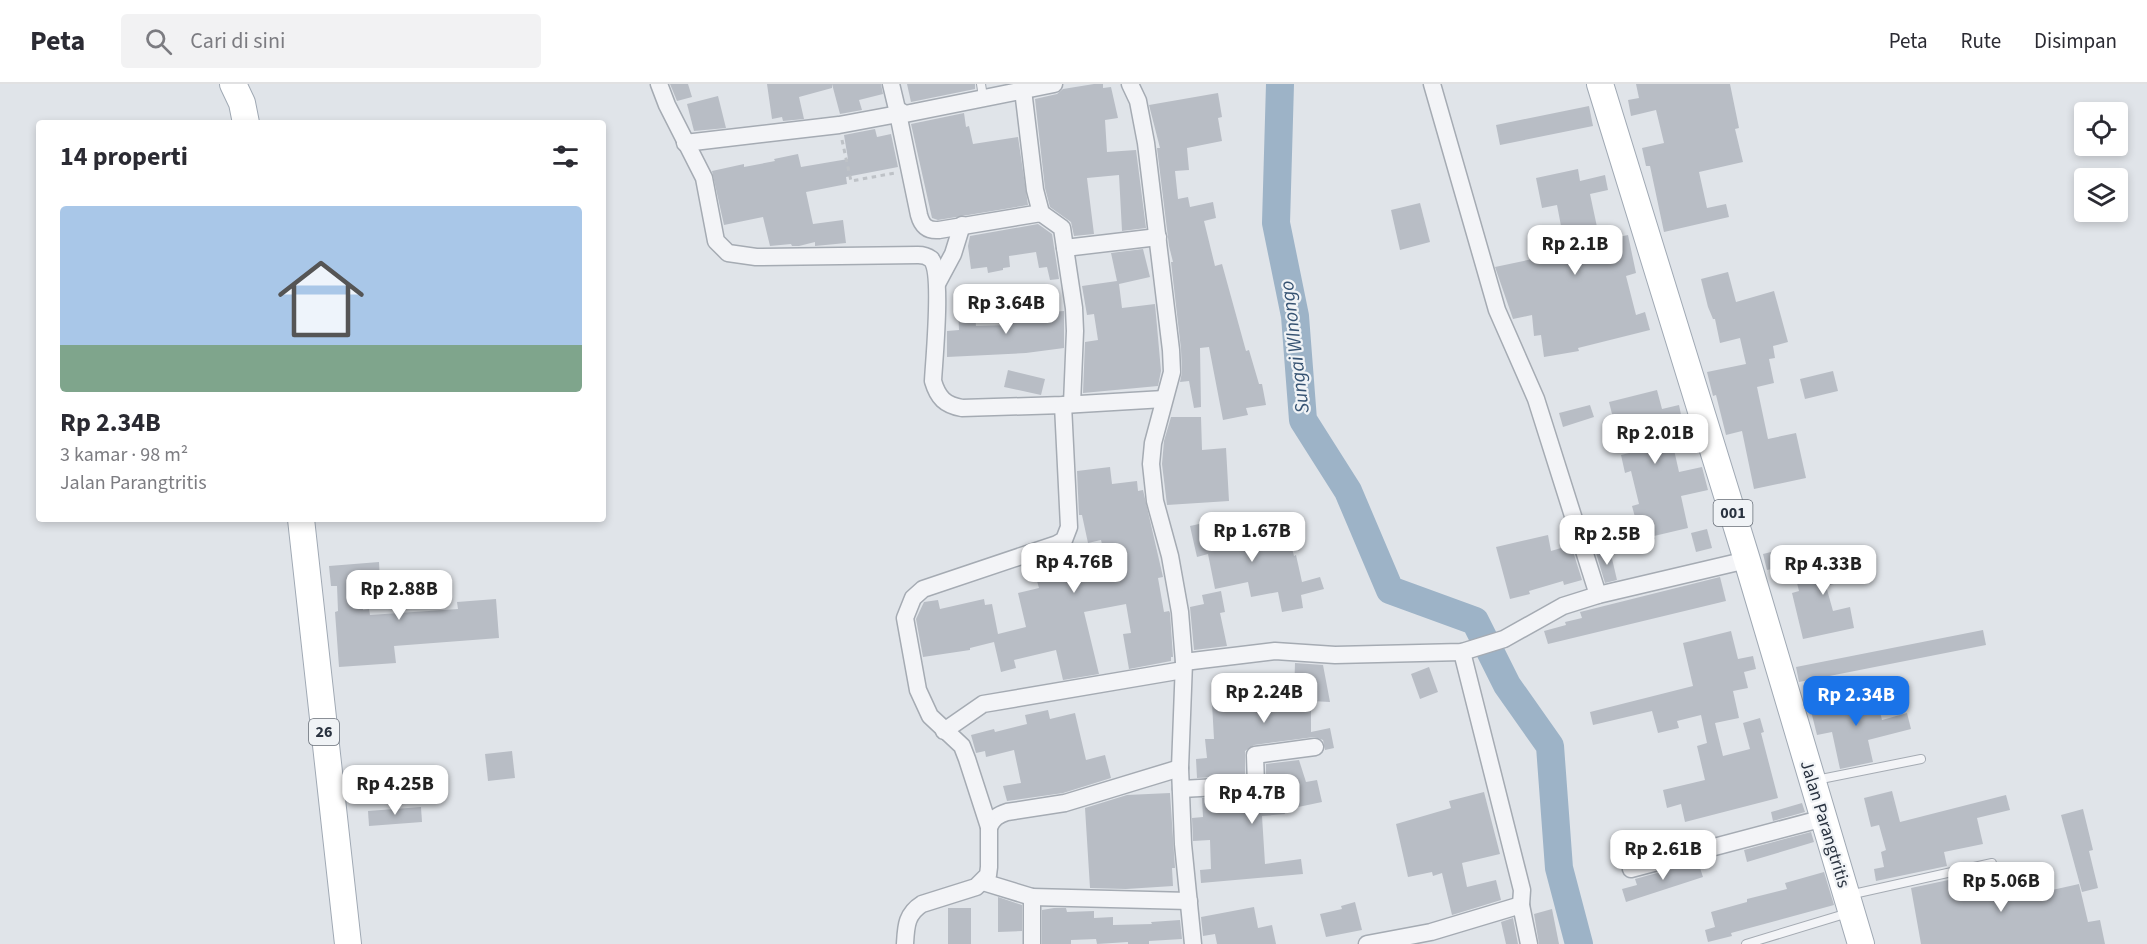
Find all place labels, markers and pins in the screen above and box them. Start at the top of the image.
pin: Rp 2.1B [1520,225,1630,276]
pin: Rp 3.64B [944,284,1068,335]
pin: Rp 2.01B [1593,414,1717,465]
pin: Rp 1.67B [1190,512,1314,563]
pin: Rp 2.5B [1552,515,1662,566]
pin: Rp 4.76B [1012,543,1136,594]
pin: Rp 4.33B [1761,545,1885,596]
pin: Rp 2.88B [337,570,461,621]
pin: Rp 2.24B [1202,673,1326,724]
pin: Rp 2.34B [1794,676,1918,727]
pin: Rp 4.25B [333,765,457,816]
pin: Rp 4.7B [1197,774,1307,825]
pin: Rp 2.61B [1601,830,1725,881]
pin: Rp 5.06B [1939,862,2063,913]

